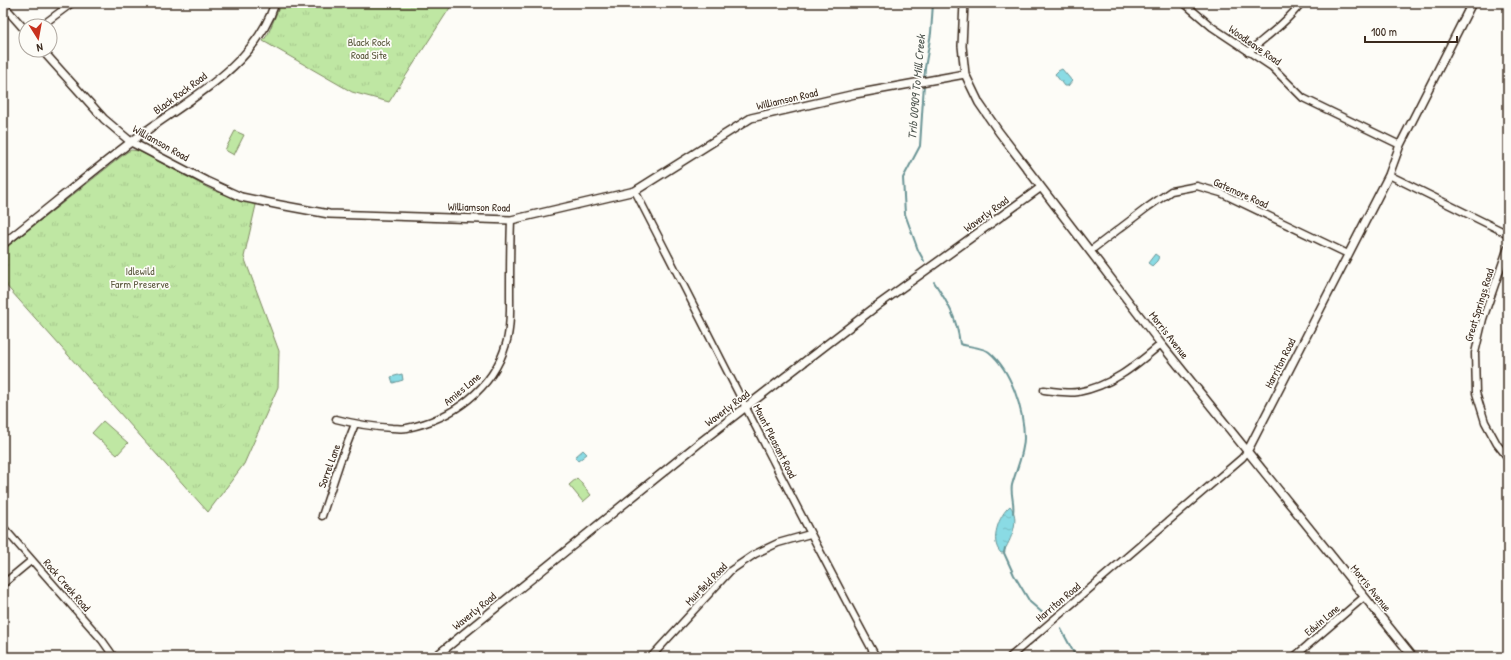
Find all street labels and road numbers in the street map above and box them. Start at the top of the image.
street label: Woodleave Road [1226,22,1285,69]
street label: Black Rock Road [150,68,210,117]
street label: Williamson Road [755,85,820,113]
street label: Williamson Road [130,122,192,165]
street label: Gatemore Road [1211,175,1271,212]
street label: Waverly Road [961,193,1012,235]
street label: Williamson Road [448,199,511,215]
street label: Great Springs Road [1461,266,1497,343]
street label: Morris Avenue [1146,308,1192,362]
street label: Harriton Road [1261,335,1299,390]
street label: Amies Lane [441,369,484,409]
street label: Waverly Road [702,386,753,429]
street label: Mount Pleasant Road [750,402,800,481]
street label: Sorrel Lane [315,442,344,490]
street label: Rock Creek Road [40,556,94,615]
street label: Muirfield Road [682,559,730,608]
street label: Morris Avenue [1348,562,1395,615]
street label: Harriton Road [1033,579,1084,625]
street label: Waverly Road [449,589,499,633]
street label: Edwin Lane [1301,601,1343,639]

